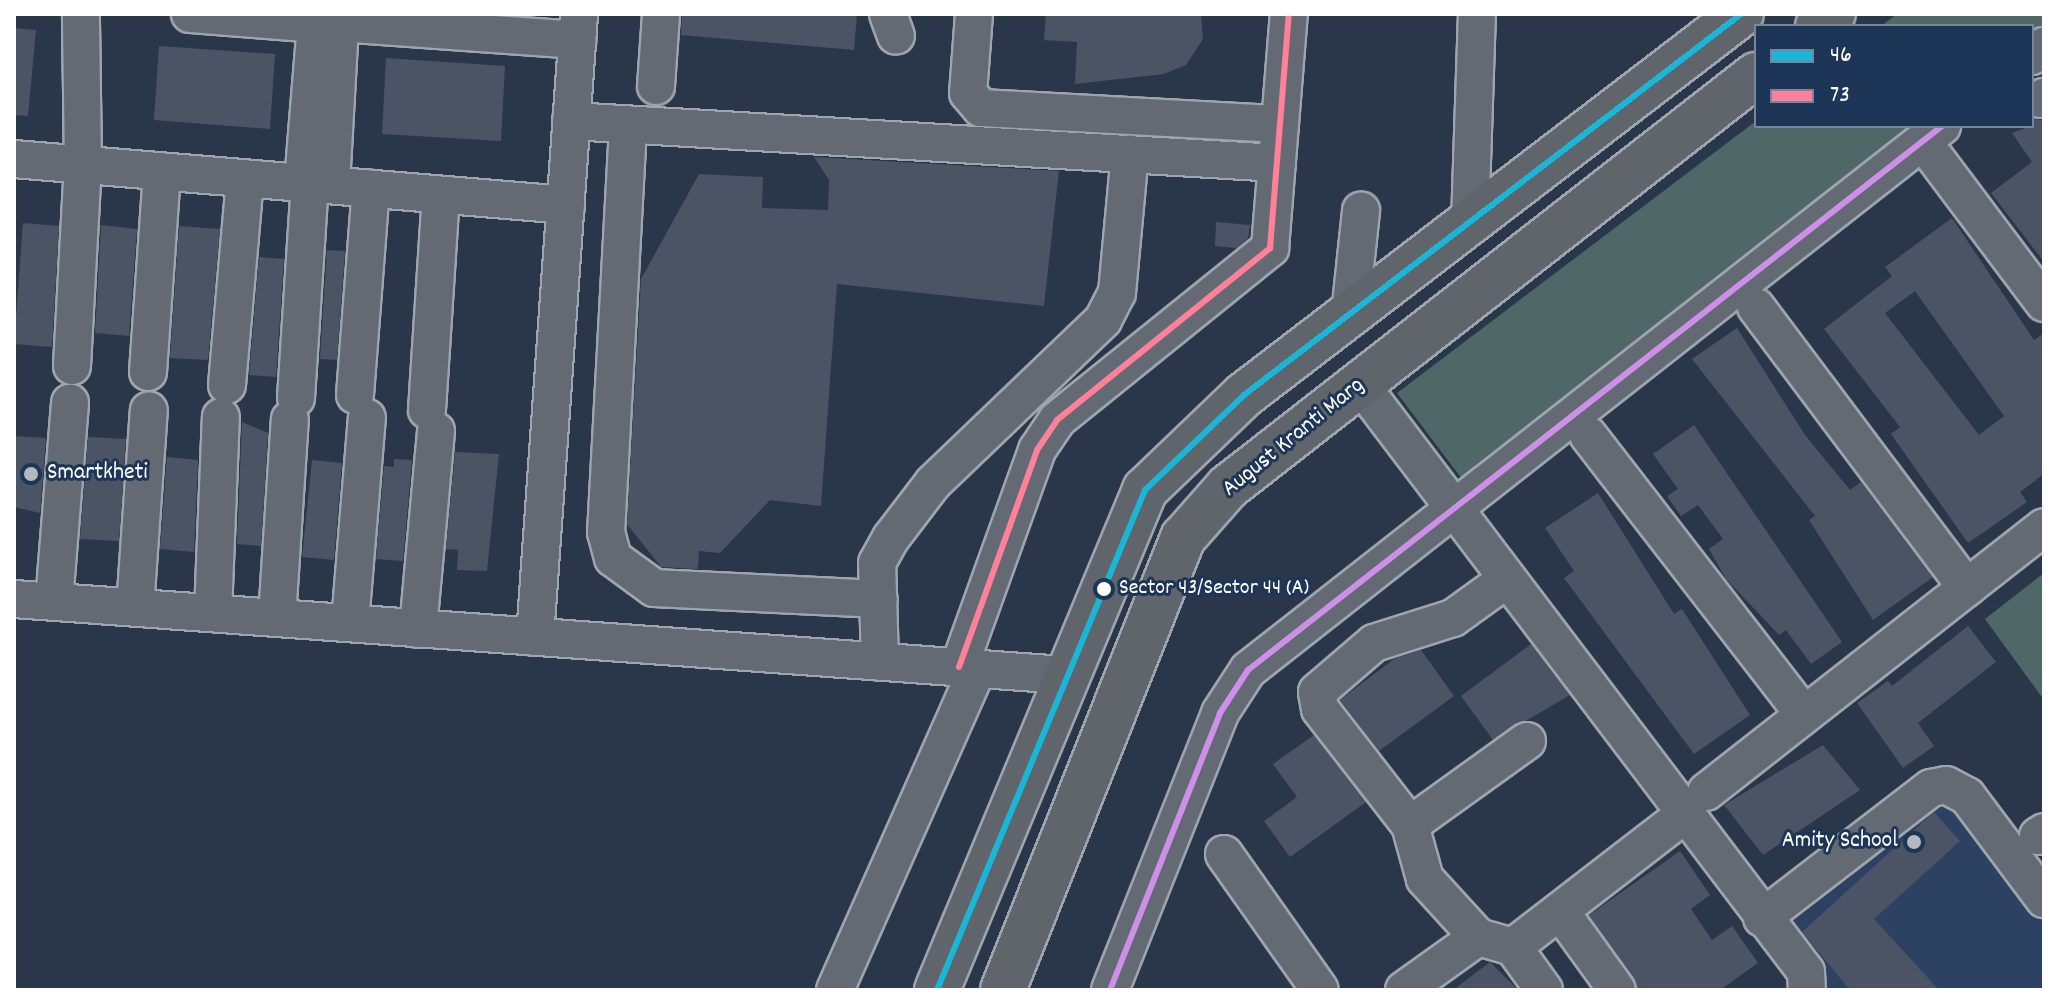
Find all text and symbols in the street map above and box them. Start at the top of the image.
legend [1754,24,2034,128]
text: 46 [1830,39,1852,73]
text: 73 [1830,79,1850,113]
street label: August Kranti Marg [1217,372,1371,504]
place label: Smartkheti [47,460,148,488]
marker: Smartkheti [22,465,40,483]
place label: Sector 43/Sector 44 (A) [1119,576,1309,602]
marker: Sector 43/Sector 44 (A) [1096,581,1112,597]
place label: Amity School [1782,828,1898,856]
marker: Amity School [1905,833,1923,851]

